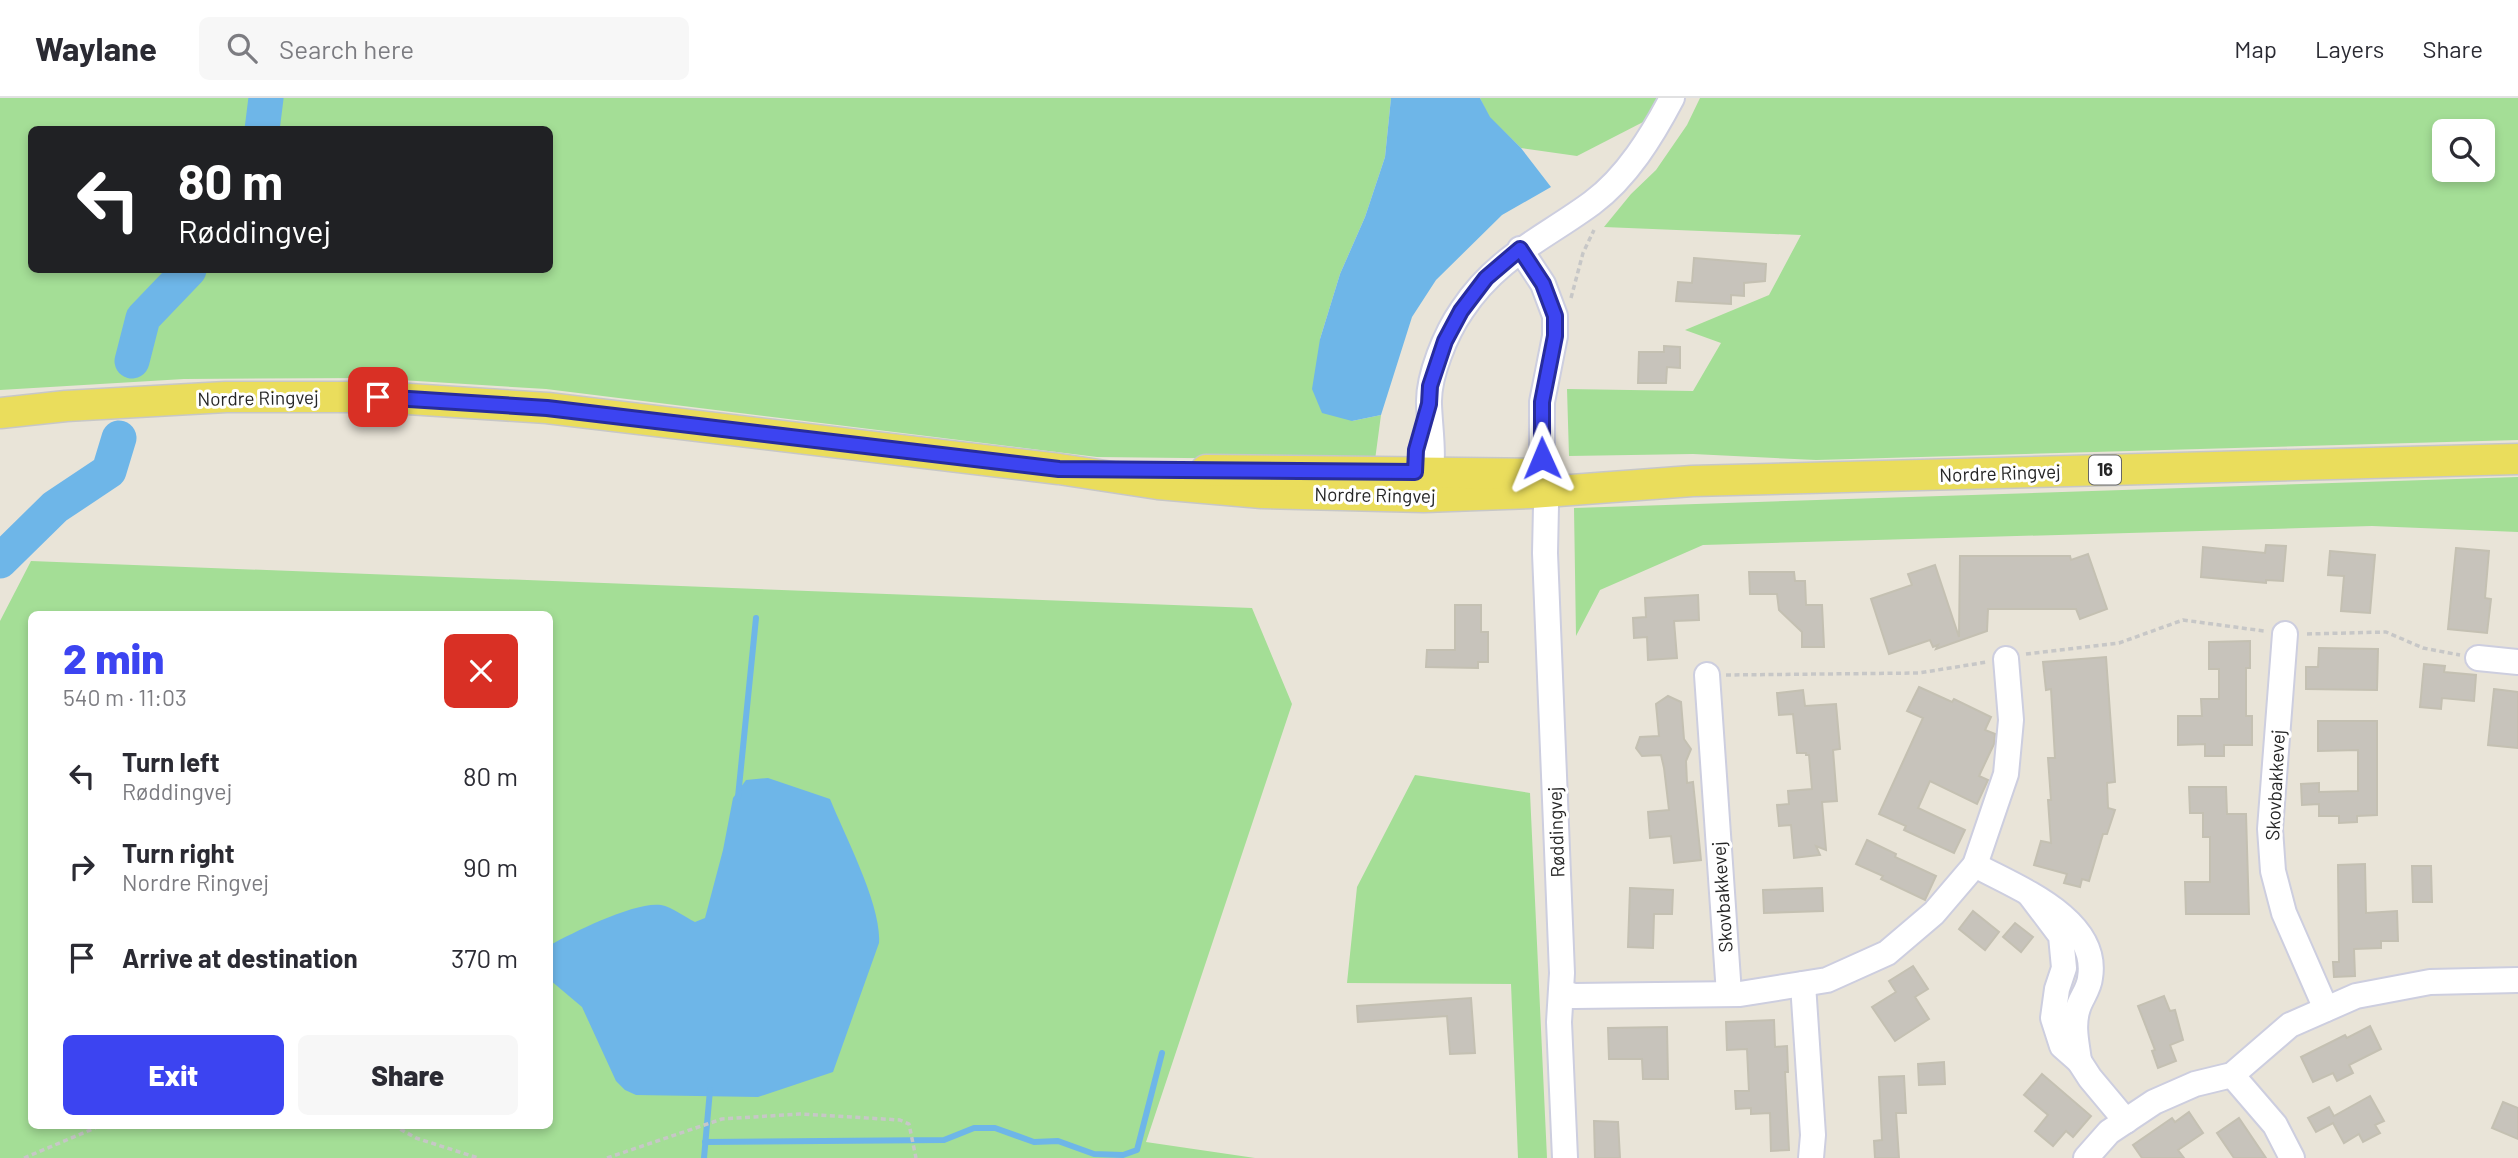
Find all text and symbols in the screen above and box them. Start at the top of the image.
search box [199,17,689,80]
text: Waylane [35,28,157,68]
icon: search [223,29,261,67]
text: Search here [279,33,414,64]
text: Map [2234,34,2277,63]
text: Layers [2315,34,2384,63]
text: Share [2422,34,2483,63]
map controls [2432,119,2495,182]
button: search [2432,119,2495,182]
text: 80 m [178,151,283,210]
icon: left [63,154,154,245]
text: Røddingvej [178,211,331,249]
pin [348,367,408,427]
icon: arrive [359,378,397,416]
street label: Nordre Ringvej [197,385,319,410]
position arrow [1505,421,1579,495]
road number: 16 [2089,456,2121,484]
street label: Nordre Ringvej [1939,459,2061,486]
street label: Nordre Ringvej [1314,482,1436,507]
text: 2 min [63,632,164,682]
button: close [444,634,518,708]
text: 540 m · 11:03 [63,683,187,711]
street label: Skovbakkevej [2260,729,2289,841]
text: Turn left [122,746,220,777]
icon: left [63,757,101,795]
text: 80 m [463,760,518,791]
text: Røddingvej [122,777,232,805]
street label: Røddingvej [1542,786,1569,878]
text: Turn right [122,837,235,868]
street label: Skovbakkevej [1706,841,1737,953]
icon: right [63,848,101,886]
text: 90 m [463,851,518,882]
text: Nordre Ringvej [122,868,269,896]
icon: arrive [63,939,101,977]
text: Arrive at destination [122,942,358,973]
text: 370 m [451,942,518,973]
button: Exit [63,1035,284,1115]
button: Share [298,1035,518,1115]

